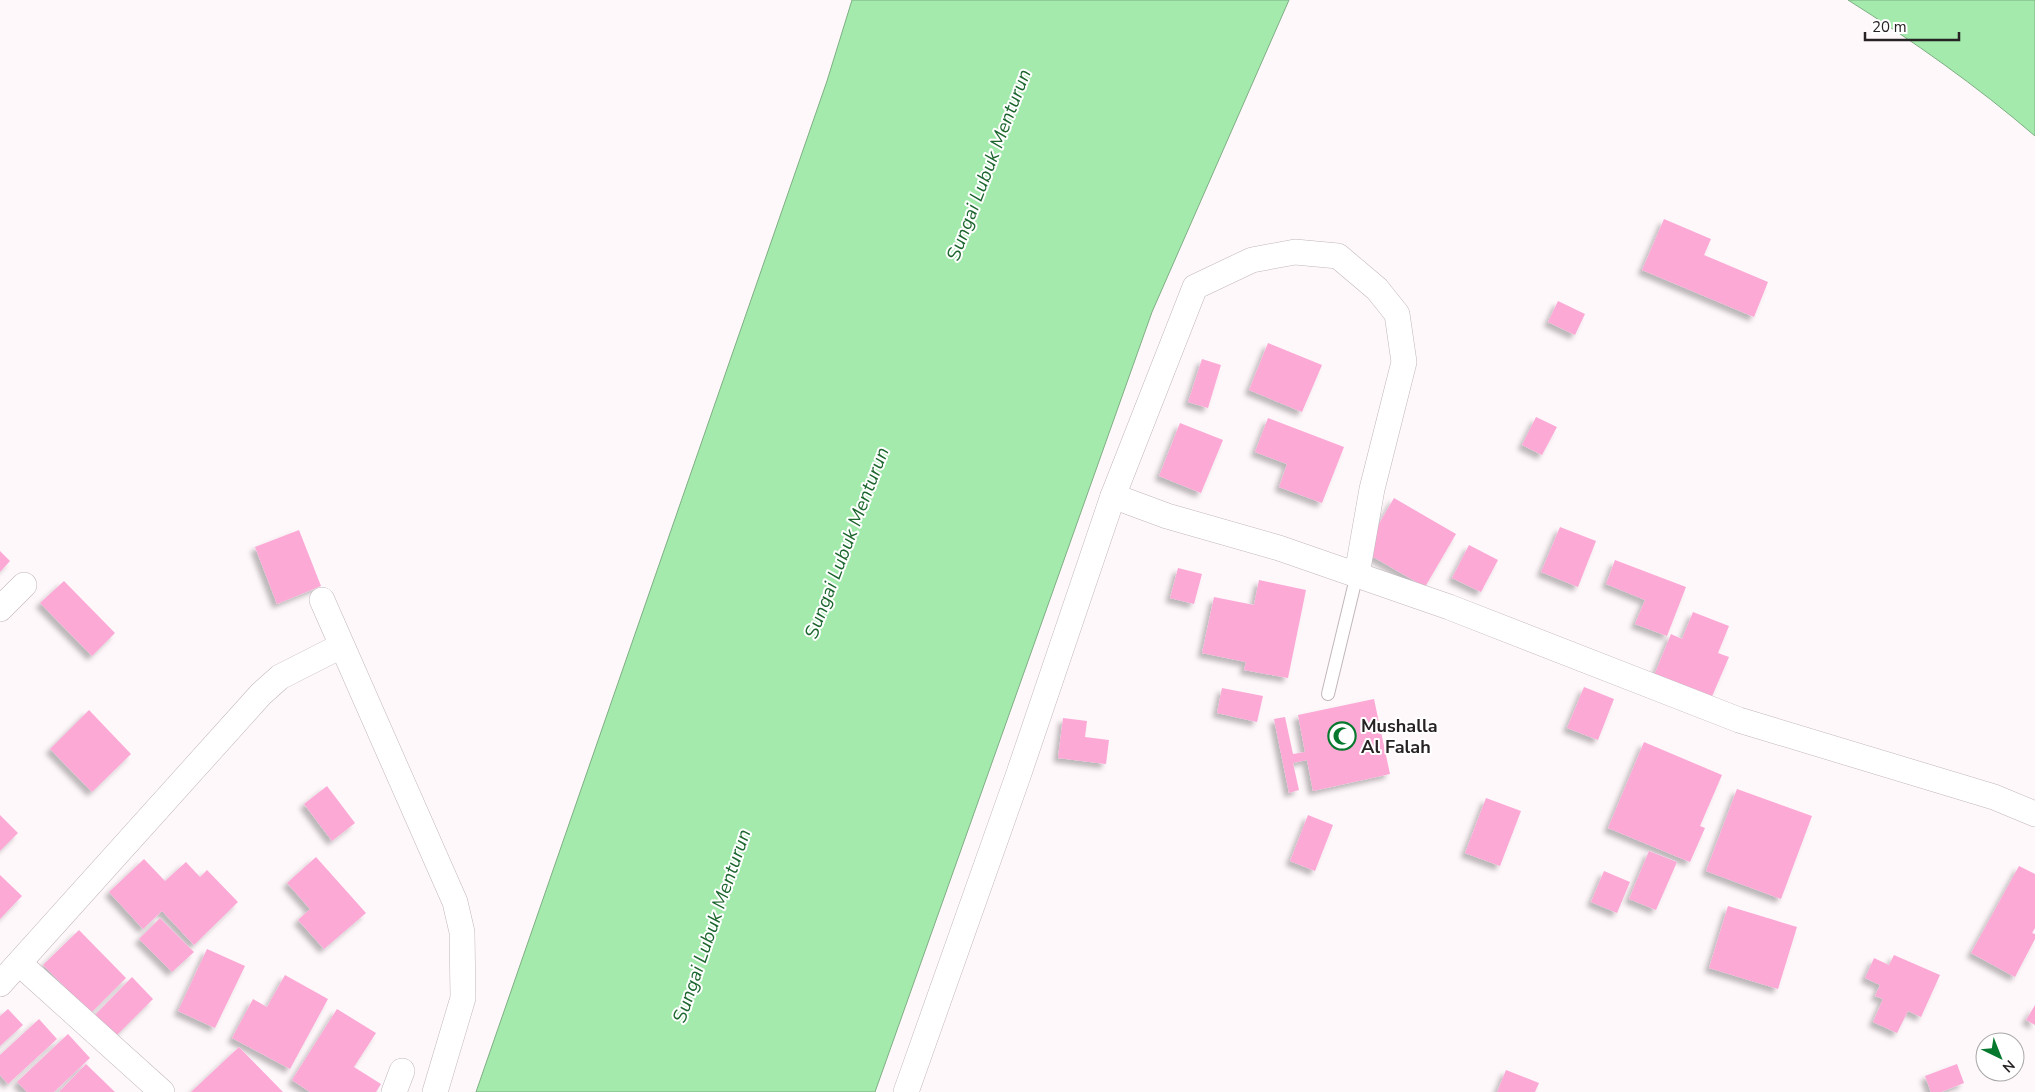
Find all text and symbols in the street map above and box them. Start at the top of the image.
scale bar [1865,10,1959,42]
text: 20 m [1872,17,1907,37]
water label: Sungai Lubuk Menturun [940,65,1038,265]
water label: Sungai Lubuk Menturun [798,443,896,643]
place label: Mushalla Al Falah [1361,714,1438,759]
mosque icon: Mushalla Al Falah [1327,721,1357,751]
water label: Sungai Lubuk Menturun [667,826,757,1026]
north arrow [1975,1032,2025,1082]
text: N [1998,1056,2019,1077]

